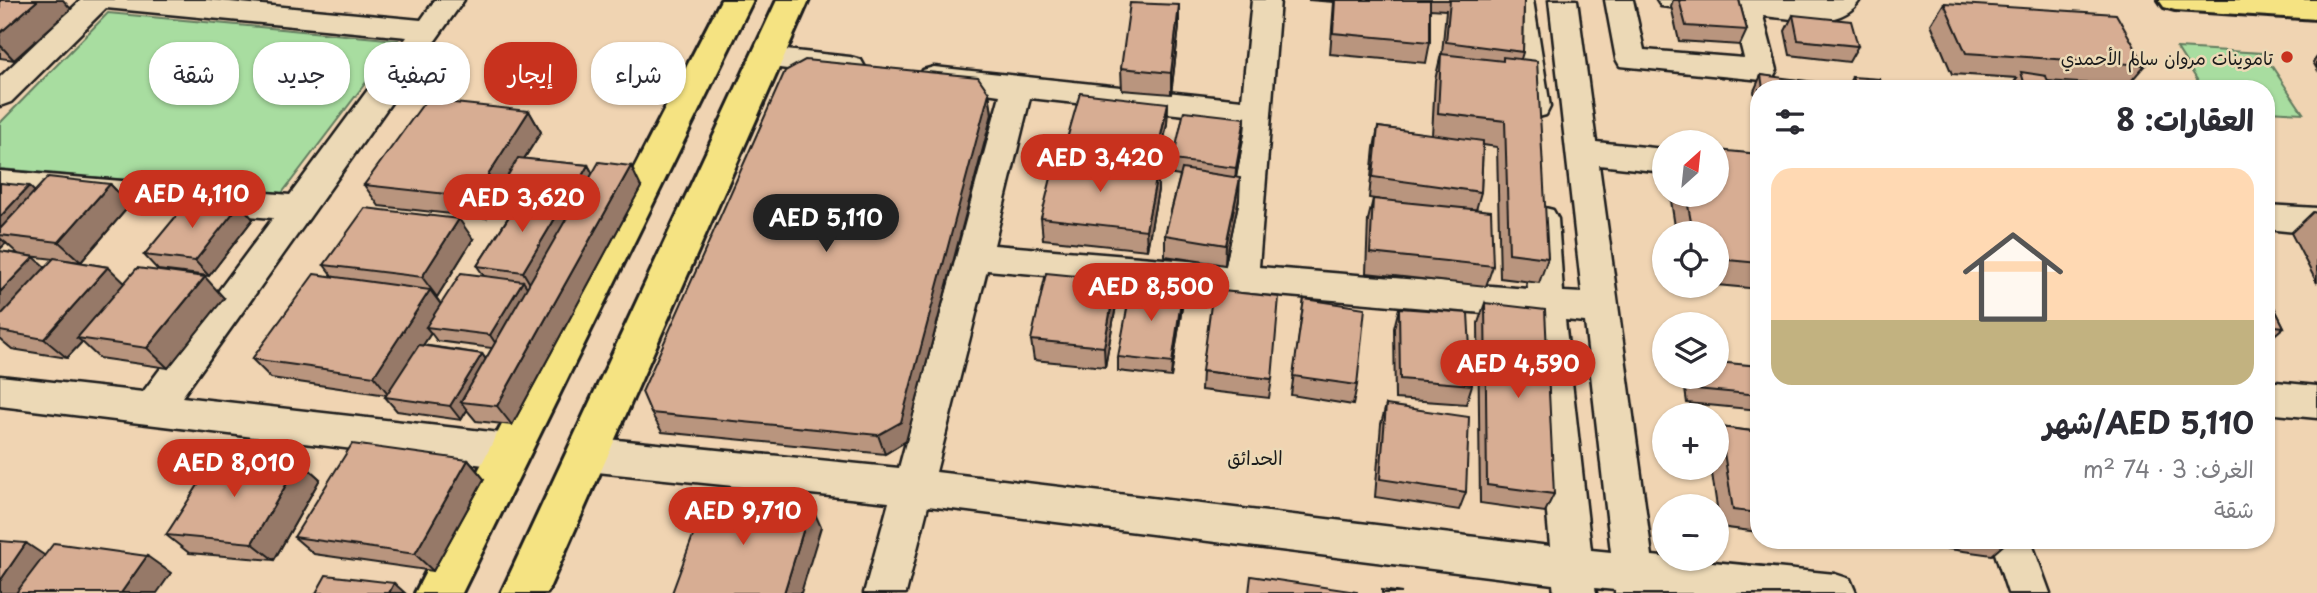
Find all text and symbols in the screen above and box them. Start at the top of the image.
chip: شقة [149,42,239,105]
chip: جديد [253,42,350,105]
chip: تصفية [364,42,470,105]
chip: إيجار [484,42,577,105]
chip: شراء [591,42,686,105]
place label: تاموينات مروان سالم الأحمدي [2061,44,2274,73]
marker: تاموينات مروان سالم الأحمدي [2279,49,2295,65]
text: العقارات: 8 [2116,96,2254,141]
icon: filters [1771,103,1809,141]
north arrow [1652,130,1729,206]
map controls [1652,130,1729,571]
pin: AED 3,420 [1020,134,1180,194]
text: AED 3,420 [1037,139,1163,174]
pin: AED 4,110 [112,170,272,230]
pin: AED 3,620 [442,174,602,234]
text: AED 4,110 [135,175,249,210]
text: AED 3,620 [459,179,585,214]
pin: AED 5,110 [746,194,906,254]
text: AED 5,110 [769,199,883,234]
icon: home [1950,214,2076,340]
button: locate [1652,221,1729,298]
pin: AED 8,500 [1071,264,1231,323]
text: AED 8,500 [1088,268,1214,303]
button: layers [1652,312,1729,389]
pin: AED 4,590 [1438,340,1598,400]
text: AED 4,590 [1456,345,1580,380]
text: AED 5,110/شهر [2043,399,2254,444]
button: + [1652,403,1729,480]
pin: AED 8,010 [154,440,314,499]
district label: الحدائق [1227,443,1283,471]
text: AED 8,010 [173,444,295,479]
text: الغرف: 3 · 74 m² [2083,451,2254,486]
pin: AED 9,710 [663,488,823,547]
text: شقة [2214,491,2254,526]
text: AED 9,710 [685,492,801,527]
button: − [1652,494,1729,571]

